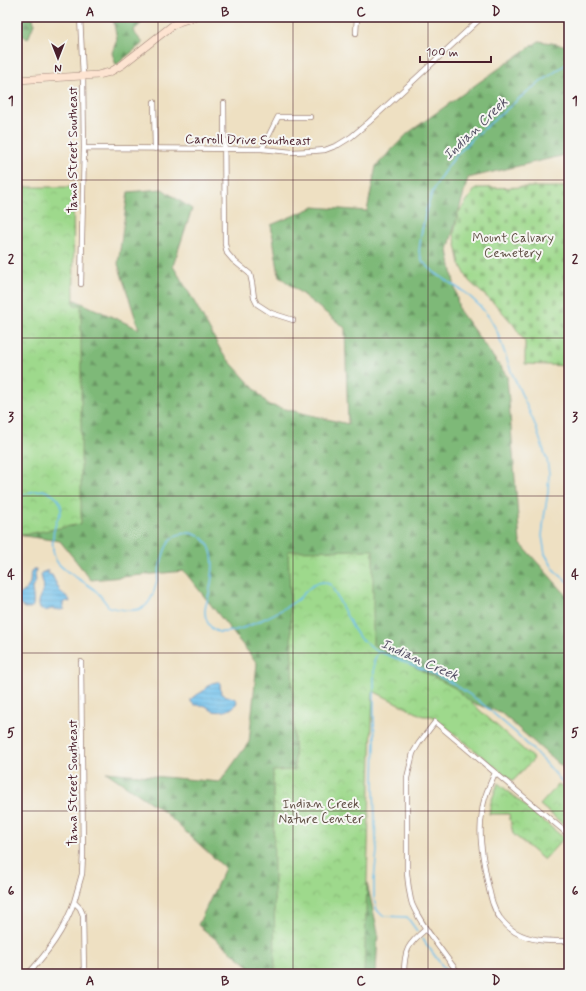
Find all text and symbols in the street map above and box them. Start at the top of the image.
text: A [86,4,94,21]
text: B [221,4,230,21]
text: C [356,4,366,21]
text: D [492,4,501,21]
north arrow [38,38,78,78]
scale bar [420,38,491,64]
text: 100 m [426,45,458,61]
text: N [54,60,62,74]
street label: Tama Street Southeast [65,87,82,213]
text: 1 [8,93,14,110]
water label: Indian Creek [440,93,512,164]
text: 1 [572,93,578,110]
street label: Carroll Drive Southeast [185,131,311,150]
park label: Mount Calvary Cemetery [472,230,554,262]
text: 2 [8,251,15,268]
text: 2 [572,251,579,268]
text: 3 [8,409,14,426]
text: 3 [572,409,578,426]
text: 4 [7,567,15,584]
text: 4 [571,567,579,584]
water label: Indian Creek [378,635,461,685]
street label: Tama Street Southeast [65,720,82,846]
text: 5 [7,725,15,742]
text: 5 [571,725,579,742]
park label: Indian Creek Nature Center [279,796,364,828]
text: 6 [8,883,15,900]
text: 6 [572,883,579,900]
text: A [86,973,94,990]
text: B [221,973,230,990]
text: C [356,973,366,990]
text: D [492,973,501,990]

